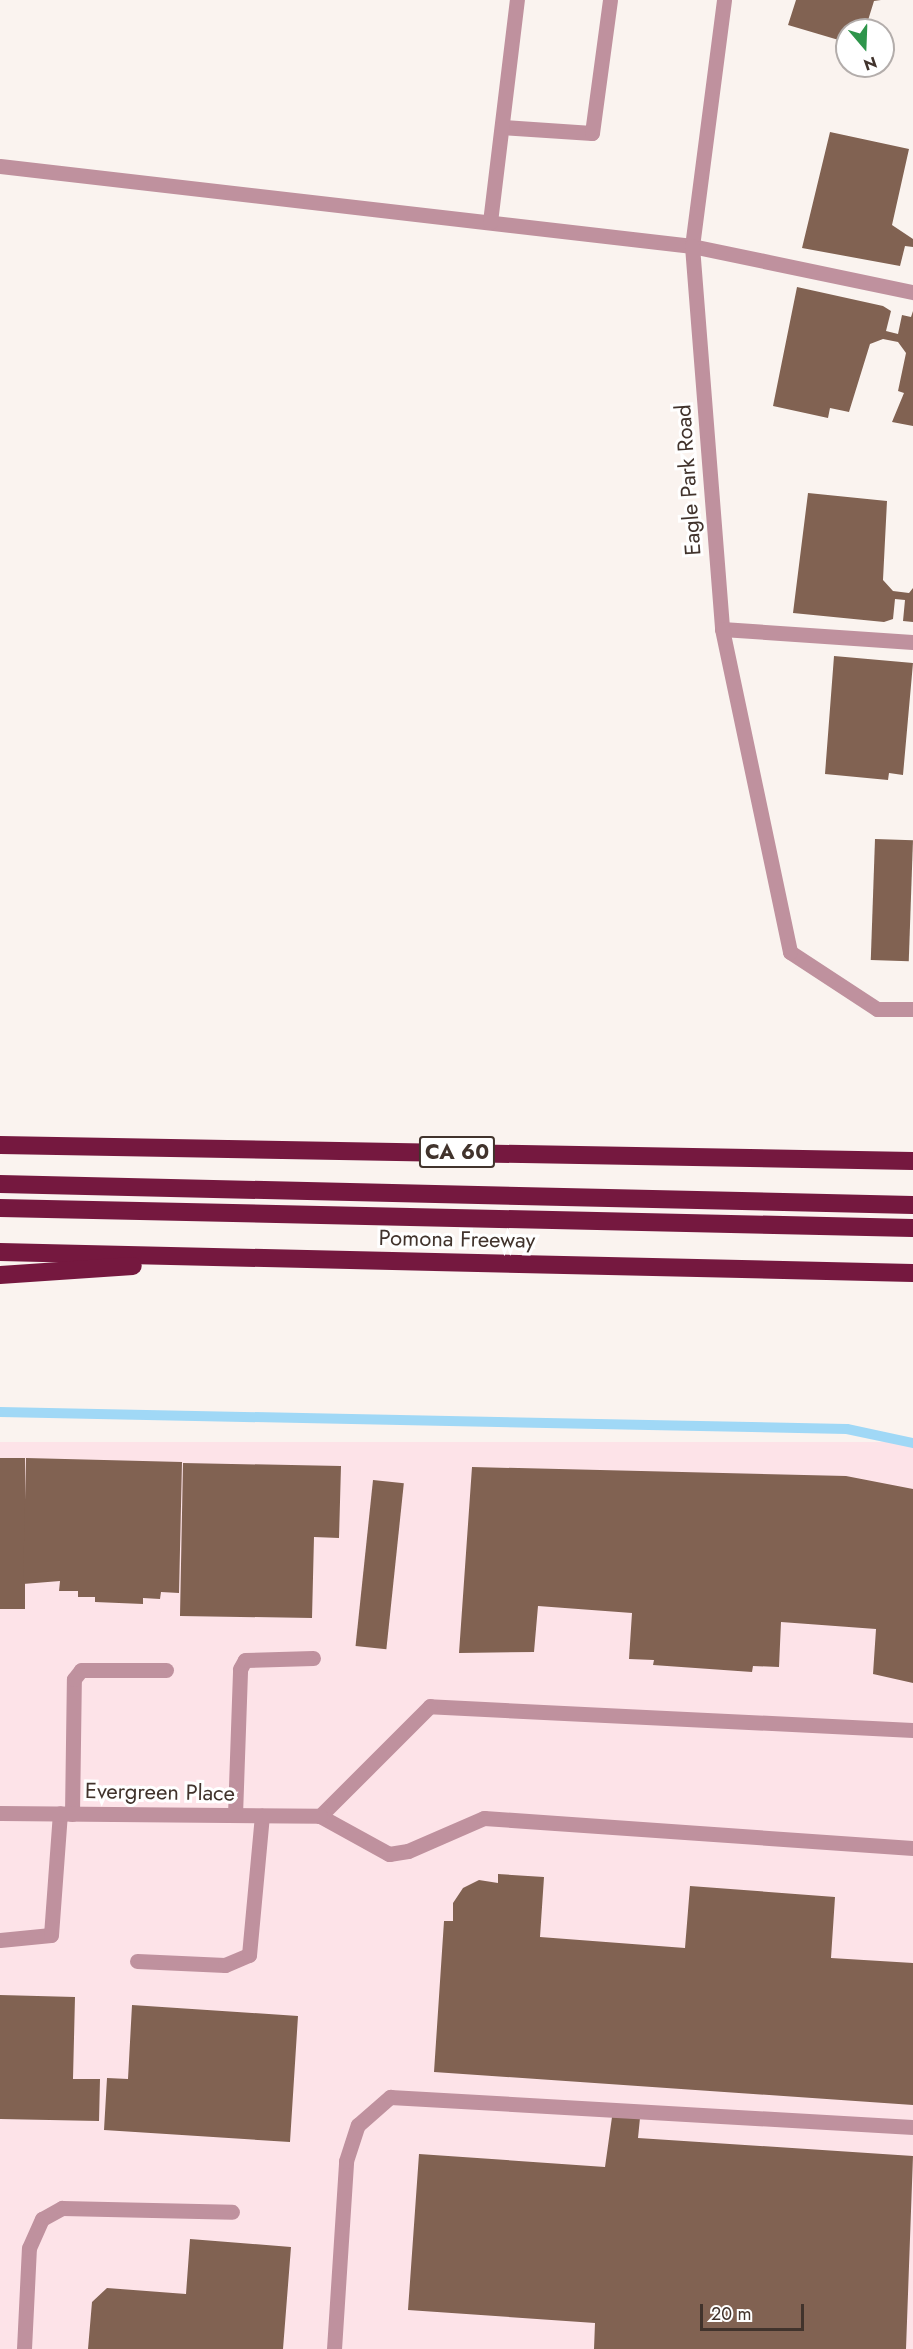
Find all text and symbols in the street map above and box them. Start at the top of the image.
north arrow [835,18,895,78]
text: N [861,51,880,77]
street label: Eagle Park Road [670,404,706,556]
road number: CA 60 [418,1134,496,1170]
street label: Pomona Freeway [379,1224,535,1254]
street label: Evergreen Place [85,1777,235,1807]
scale bar [703,2292,806,2330]
text: 20 m [711,2301,751,2327]

